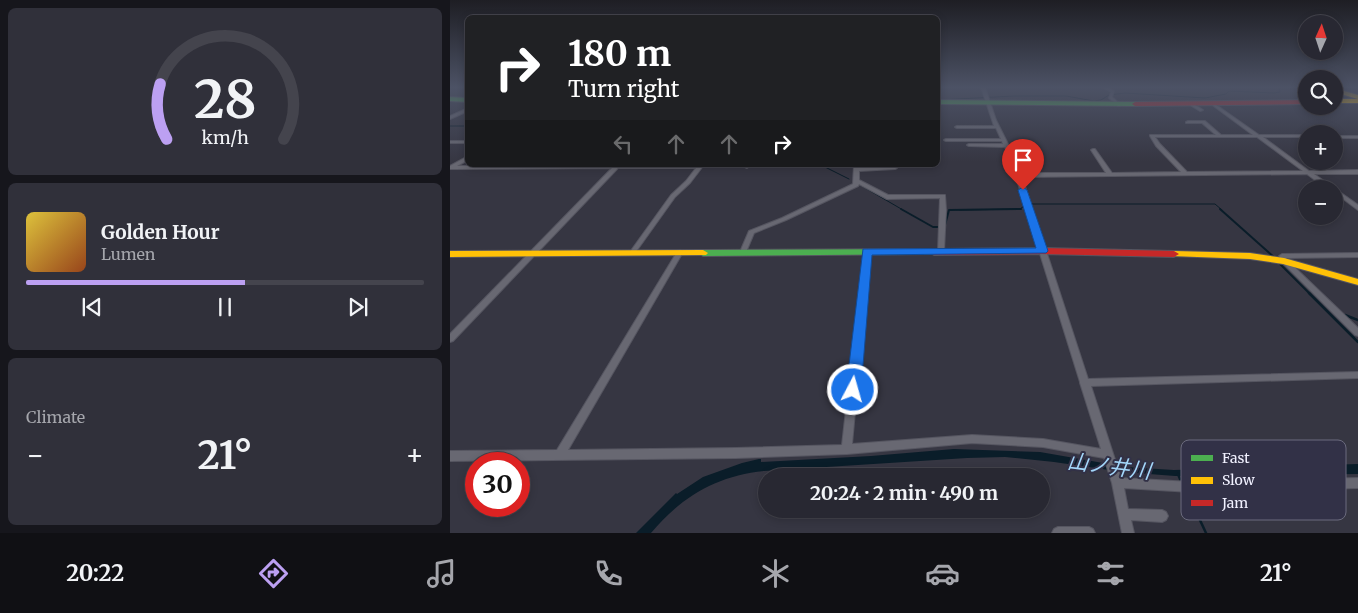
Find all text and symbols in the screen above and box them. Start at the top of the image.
north arrow [1298,15,1342,60]
map controls [1298,15,1343,225]
text: 180 m [568,32,671,76]
icon: right [485,35,550,100]
text: 28 [194,67,256,132]
button: search [1298,70,1343,115]
text: Turn right [568,75,679,103]
button: + [1298,125,1343,170]
text: km/h [201,126,249,149]
icon: left [609,130,637,158]
icon: ahead [662,130,690,158]
icon: ahead [715,130,743,158]
icon: right [768,130,796,158]
pin [1002,139,1044,190]
icon: arrive [1009,146,1037,174]
button: − [1298,180,1343,225]
text: Golden Hour [101,220,220,244]
text: Lumen [101,244,155,264]
icon: previous [78,293,106,321]
icon: pause [211,293,239,321]
icon: next [344,293,372,321]
position arrow [826,363,878,415]
text: Climate [26,407,85,427]
text: 21° [198,432,252,479]
text: − [26,437,45,473]
text: + [405,437,424,473]
legend [1181,440,1346,520]
water label: 山ノ井川 [1066,447,1154,485]
text: Fast [1222,449,1250,467]
speed limit sign: 30 [465,452,530,517]
text: Slow [1222,471,1255,489]
text: 20:24 · 2 min · 490 m [810,481,998,505]
text: Jam [1221,494,1248,512]
icon: directions [256,556,291,591]
icon: music [424,556,459,591]
icon: phone [591,556,626,591]
icon: climate [758,556,793,591]
icon: car [925,556,960,591]
icon: filters [1093,556,1128,591]
text: 20:22 [66,559,124,587]
text: 21° [1260,559,1292,587]

